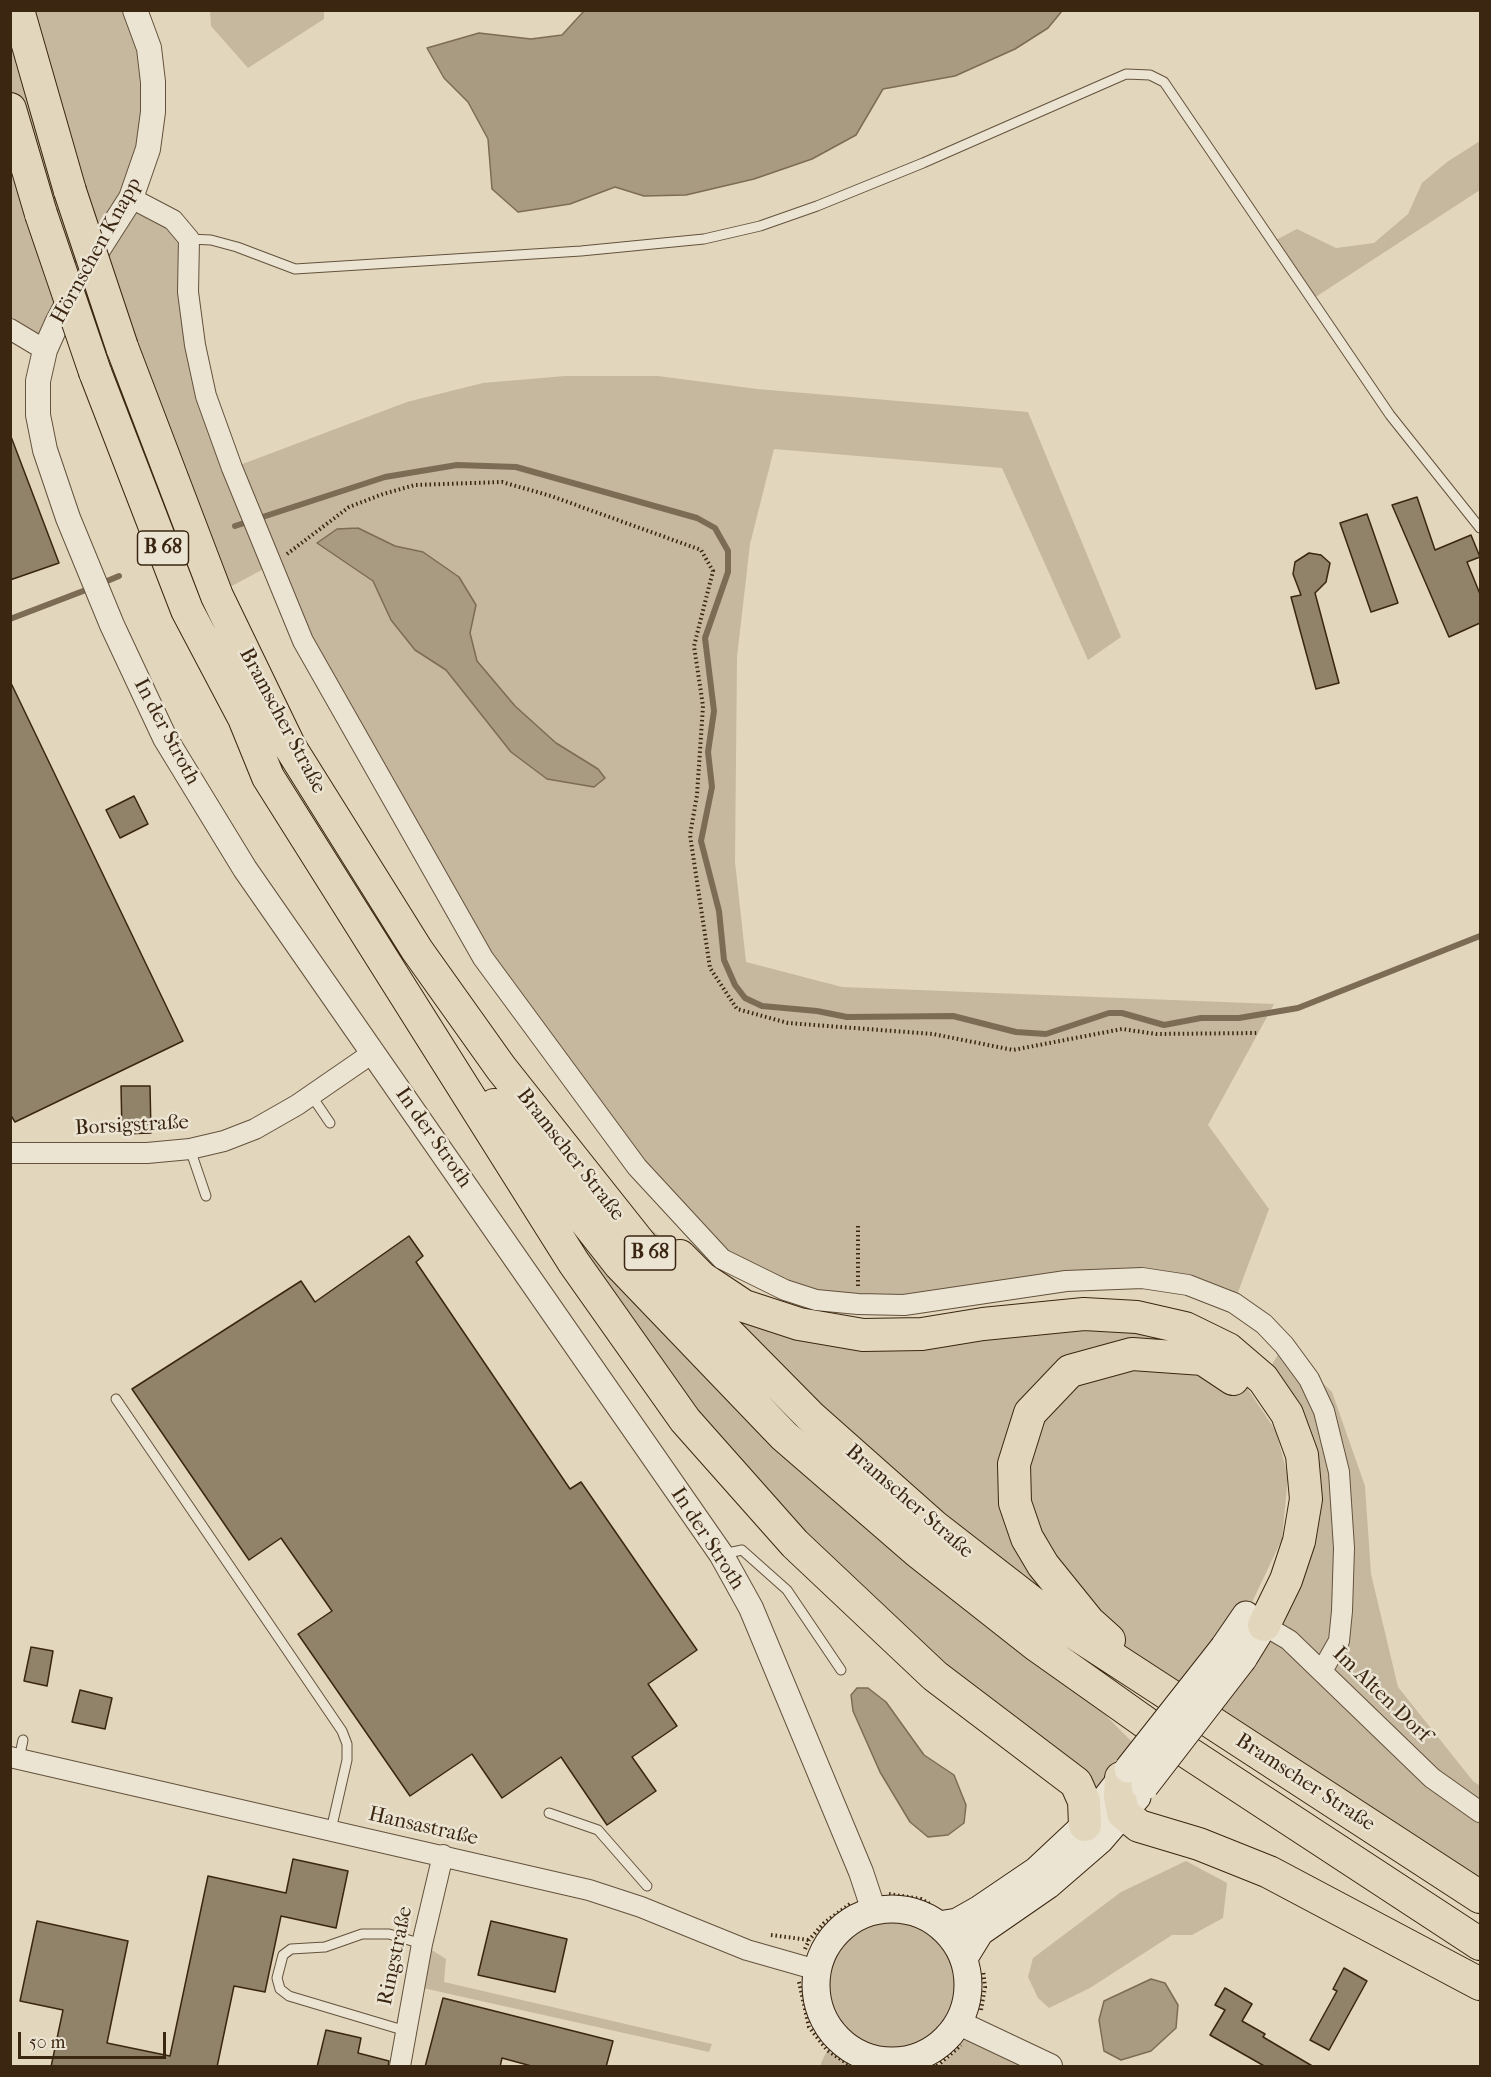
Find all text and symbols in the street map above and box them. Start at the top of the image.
street label: Hörnschen Knapp [46,173,148,329]
road number: B 68 [138,531,188,565]
street label: Bramscher Straße [233,644,331,798]
street label: In der Stroth [127,674,205,790]
street label: In der Stroth [389,1083,477,1193]
street label: Bramscher Straße [510,1084,630,1226]
street label: Borsigstraße [74,1110,190,1142]
road number: B 68 [624,1236,676,1270]
street label: Bramscher Straße [840,1440,978,1564]
street label: In der Stroth [665,1483,749,1595]
street label: Im Alten Dorf [1327,1642,1435,1748]
street label: Bramscher Straße [1231,1729,1379,1837]
street label: Hansastraße [366,1802,480,1852]
street label: Ringstraße [373,1904,419,2008]
scale bar [21,2020,170,2058]
text: 50 m [29,2032,65,2053]

